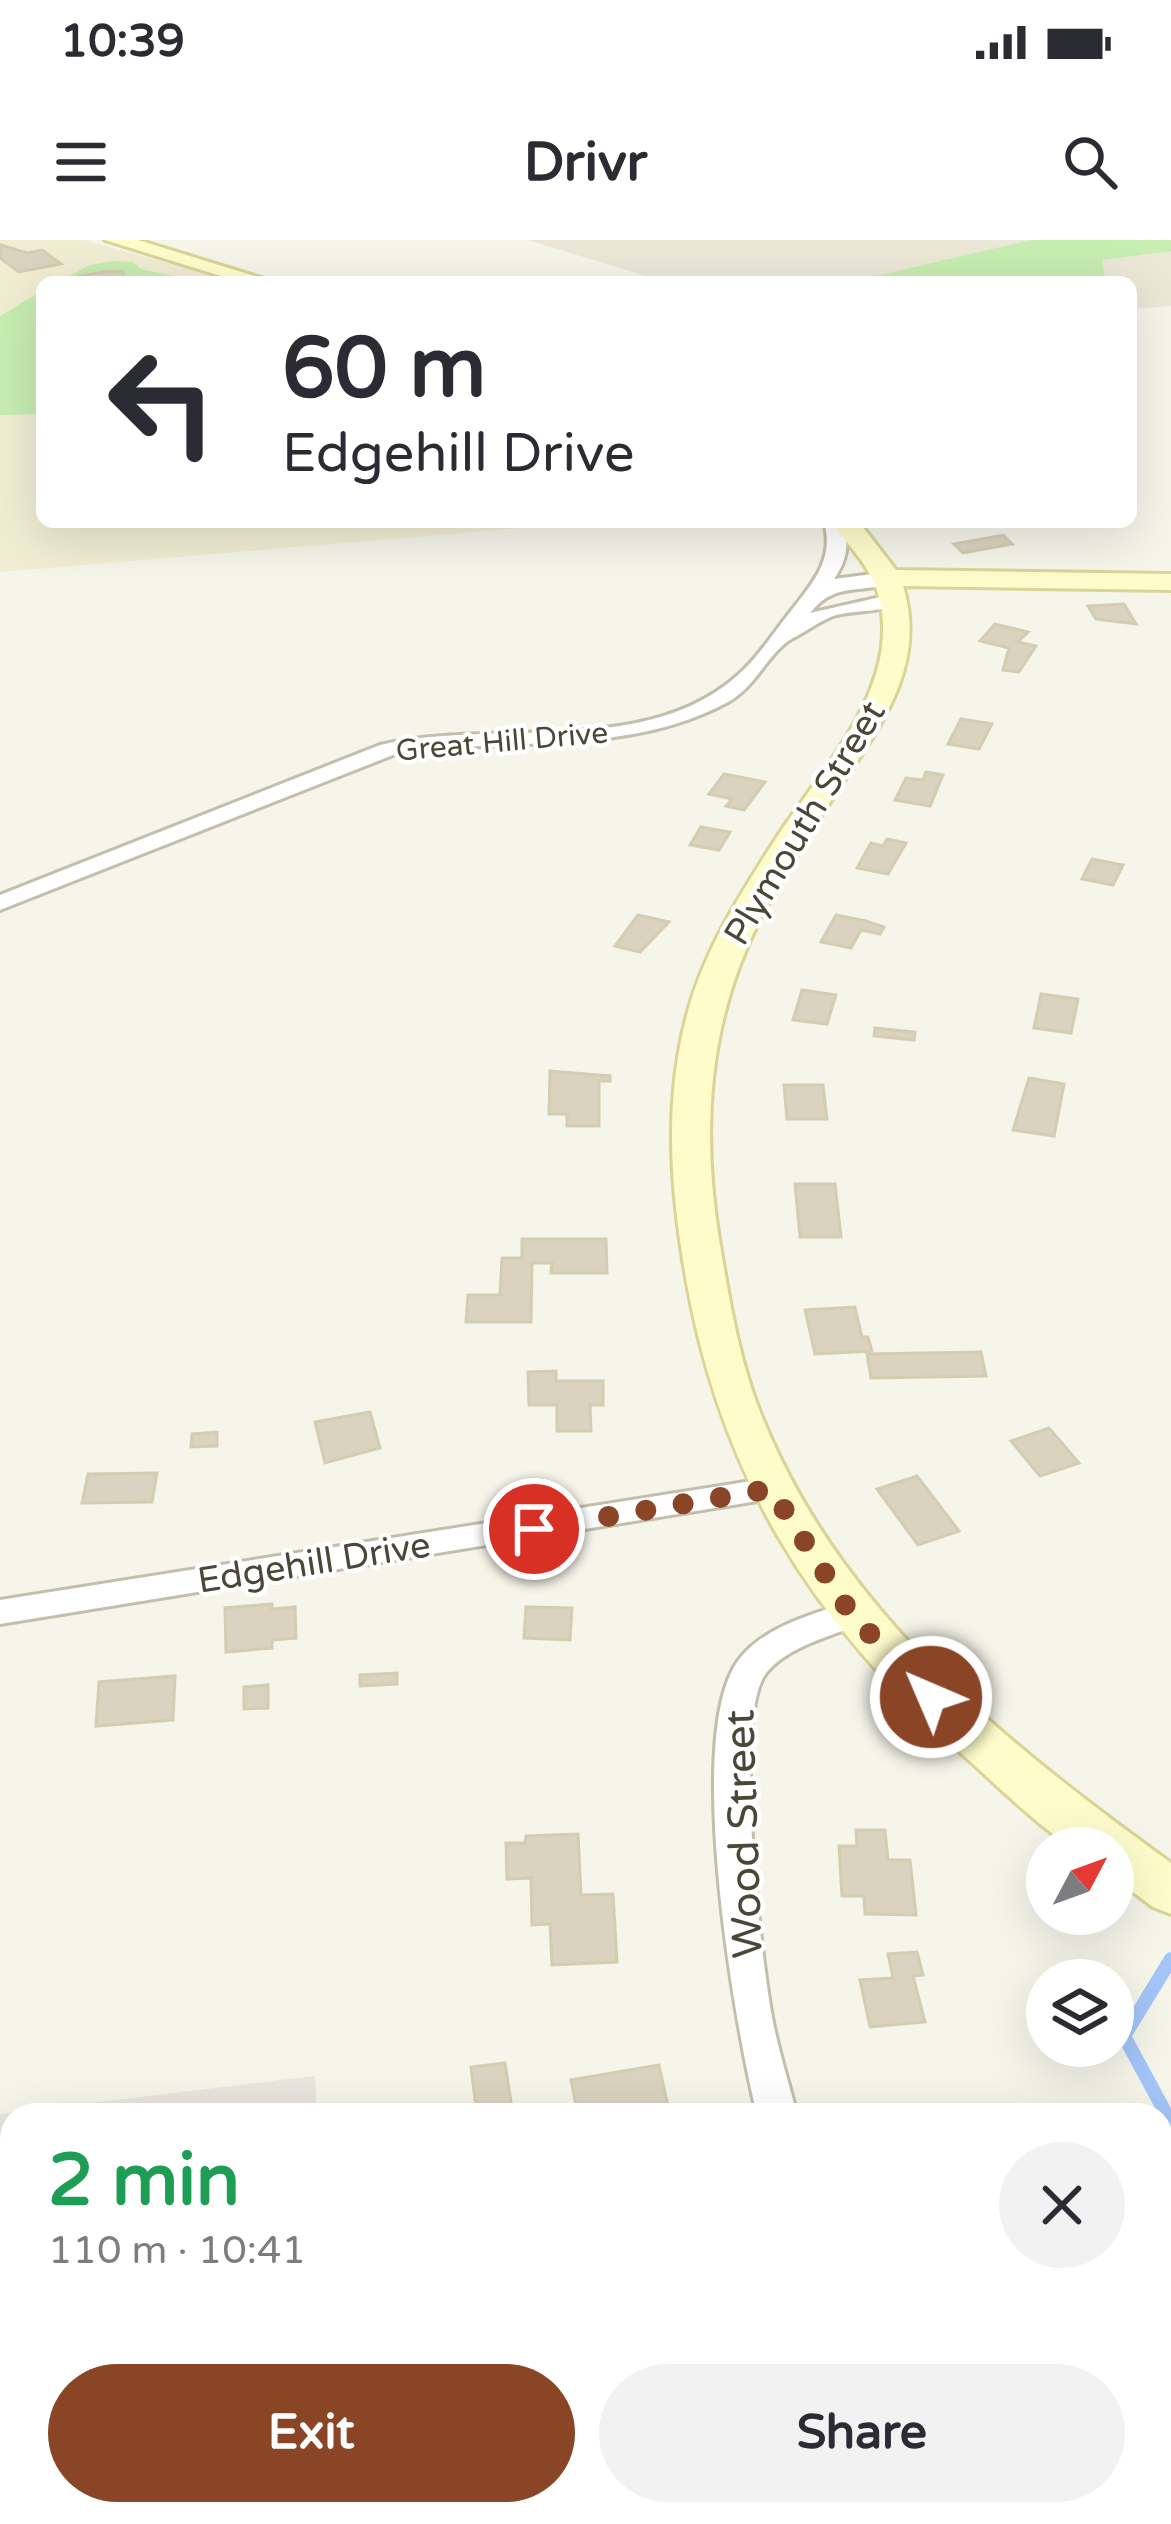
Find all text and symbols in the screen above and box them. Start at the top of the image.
text: 10:39 [60,15,185,69]
icon: menu [48,129,114,195]
icon: search [1057,129,1123,195]
text: Drivr [524,130,647,195]
text: 60 m [282,319,486,420]
icon: left [84,324,240,480]
text: Edgehill Drive [282,421,635,486]
street label: Plymouth Street [715,693,895,953]
street label: Great Hill Drive [394,714,610,770]
pin [483,1478,585,1580]
icon: arrive [501,1496,567,1562]
street label: Edgehill Drive [195,1523,433,1603]
position arrow [868,1634,994,1760]
street label: Wood Street [714,1709,774,1959]
north arrow [1026,1827,1134,1935]
map controls [1026,1827,1134,2067]
button: layers [1026,1959,1134,2067]
text: 2 min [48,2138,240,2225]
button: close [999,2142,1125,2268]
text: 110 m · 10:41 [48,2227,306,2274]
button: Exit [48,2364,575,2502]
button: Share [599,2364,1125,2502]

